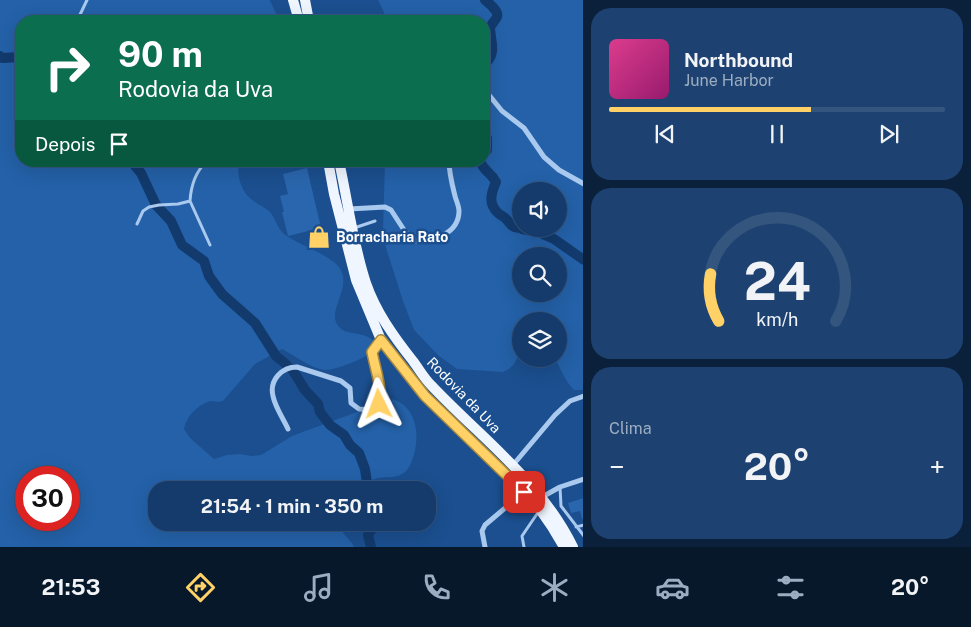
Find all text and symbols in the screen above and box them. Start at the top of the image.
text: 90 m [118,34,203,75]
icon: right [35,35,100,100]
text: Northbound [684,49,793,71]
text: June Harbor [684,71,774,90]
text: Rodovia da Uva [118,76,273,102]
icon: previous [651,120,679,148]
icon: pause [763,120,791,148]
icon: next [875,120,903,148]
icon: arrive [105,130,133,158]
text: Depois [35,133,95,155]
map controls [512,182,567,367]
button: sound [512,182,567,237]
shop icon: Borracharia Rato [306,224,332,250]
place label: Borracharia Rato [336,229,448,245]
button: search [512,247,567,302]
text: 24 [743,251,811,312]
text: km/h [756,309,798,330]
button: layers [512,312,567,367]
street label: Rodovia da Uva [424,354,504,436]
position arrow [352,377,404,429]
text: Clima [609,419,652,438]
text: 20° [744,444,810,489]
text: − [609,450,625,483]
text: + [929,450,945,483]
speed limit sign: 30 [15,466,80,531]
pin [503,471,545,513]
icon: arrive [510,478,538,506]
text: 21:54 · 1 min · 350 m [201,495,383,517]
icon: directions [183,570,218,605]
icon: music [301,570,336,605]
icon: phone [419,570,454,605]
icon: climate [537,570,572,605]
icon: car [655,570,690,605]
icon: filters [773,570,808,605]
text: 21:53 [41,574,100,600]
text: 20° [891,574,930,600]

